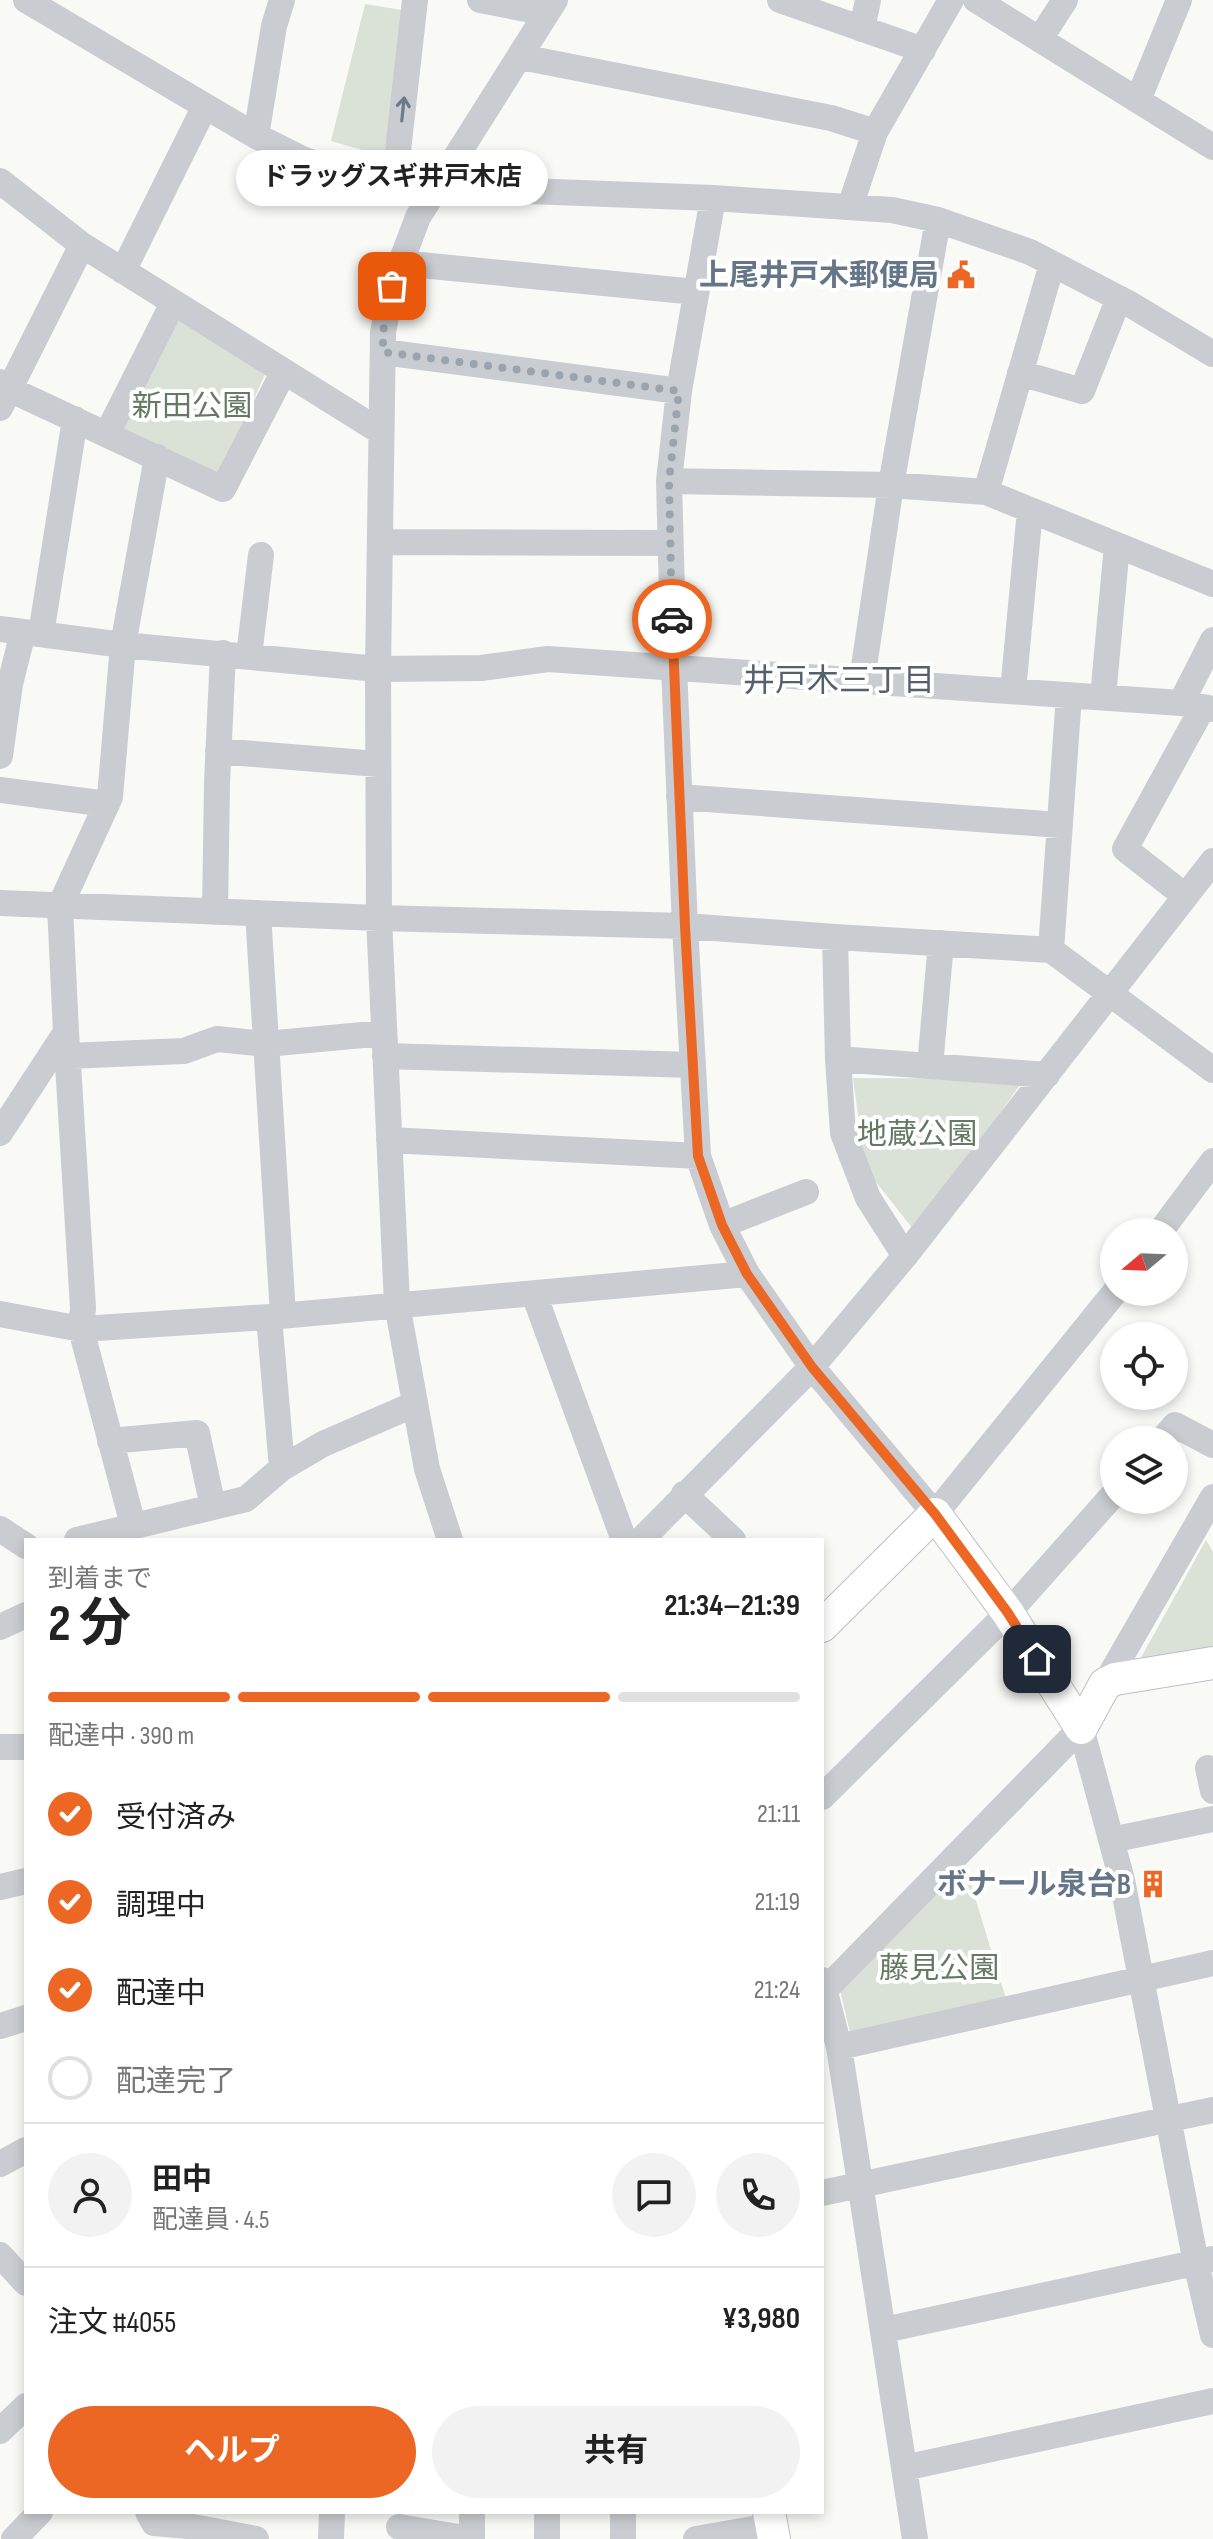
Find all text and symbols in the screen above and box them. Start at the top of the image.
one-way arrow [396,96,411,123]
callout: ドラッグスギ井戸木店 [236,150,548,206]
text: ドラッグスギ井戸木店 [262,162,522,193]
pin [358,252,426,320]
place label: 上尾井戸木郵便局 [699,258,939,294]
public building icon: 上尾井戸木郵便局 [946,260,976,290]
icon: bag [370,264,414,308]
park label: 新田公園 [132,389,252,425]
courier [632,579,712,659]
icon: car [650,597,694,641]
district label: 井戸木三丁目 [743,662,935,701]
park label: 地蔵公園 [857,1117,977,1153]
north arrow [1100,1218,1188,1306]
map controls [1100,1218,1188,1514]
button: locate [1100,1322,1188,1410]
button: layers [1100,1426,1188,1514]
text: 到着まで [48,1564,152,1595]
text: 21:34–21:39 [664,1588,800,1624]
text: 2 分 [48,1593,131,1656]
pin [1003,1625,1071,1693]
icon: home [1015,1637,1059,1681]
text: 配達中 · 390 m [48,1721,194,1752]
icon: check [48,1792,92,1836]
text: 21:11 [757,1799,800,1830]
text: 受付済み [116,1800,236,1836]
place label: ボナール泉台B [937,1867,1131,1903]
building icon: ボナール泉台B [1138,1869,1168,1899]
icon: check [48,1880,92,1924]
text: 21:19 [755,1887,800,1918]
text: 調理中 [116,1888,206,1924]
park label: 藤見公園 [879,1951,999,1987]
icon: check [48,1968,92,2012]
text: 21:24 [754,1975,800,2006]
text: 配達中 [116,1976,206,2012]
text: 配達完了 [116,2064,236,2100]
button: person [48,2153,132,2237]
button: chat [612,2153,696,2237]
button: phone [716,2153,800,2237]
text: 田中 [152,2162,212,2198]
text: 配達員 · 4.5 [152,2205,270,2236]
text: ¥3,980 [722,2301,800,2337]
text: 注文 #4055 [48,2305,176,2341]
button: ヘルプ [48,2406,416,2498]
button: 共有 [432,2406,800,2498]

